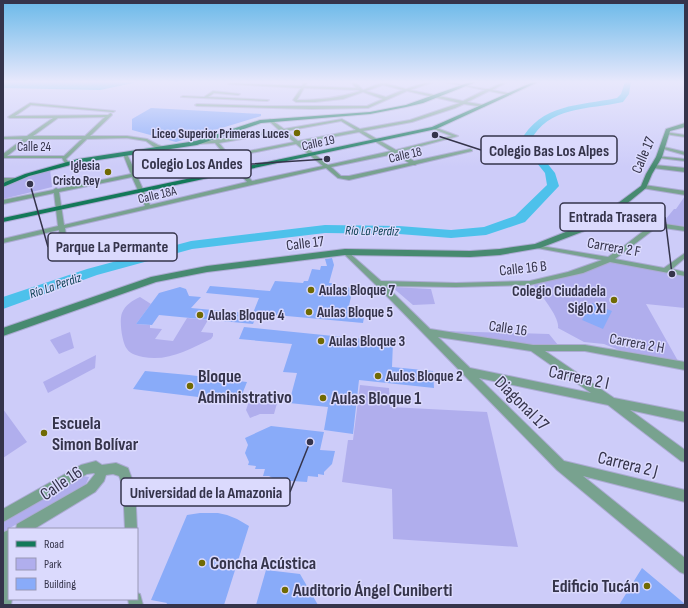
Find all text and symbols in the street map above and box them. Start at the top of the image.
place label: Liceo Superior Primeras Luces [152,126,289,142]
marker: Liceo Superior Primeras Luces [292,128,302,138]
street label: Calle 19 [300,132,337,154]
street label: Calle 17 [627,134,660,176]
callout: Colegio Bas Los Alpes [481,136,617,164]
street label: Calle 24 [17,139,52,155]
text: Colegio Bas Los Alpes [489,142,609,161]
street label: Calle 18 [387,143,424,167]
callout: Colegio Los Andes [133,150,251,178]
text: Colegio Los Andes [141,155,243,174]
place label: Iglesia Cristo Rey [53,158,101,189]
marker: Iglesia Cristo Rey [103,167,113,177]
street label: Calle 18A [136,183,178,207]
callout: Entrada Trasera [560,203,665,231]
text: Entrada Trasera [569,208,657,227]
water label: Río La Perdiz [345,223,399,239]
street label: Calle 17 [285,232,325,255]
callout: Parque La Permante [48,233,177,261]
street label: Carrera 2 F [586,233,642,262]
text: Parque La Permante [56,238,168,257]
street label: Calle 16 B [498,257,548,280]
water label: Río La Perdiz [27,270,84,302]
place label: Aulas Bloque 7 [318,281,395,300]
place label: Colegio Ciudadela Siglo XI [512,282,606,318]
marker: Aulas Bloque 7 [306,285,316,295]
marker: Colegio Ciudadela Siglo XI [609,295,619,305]
place label: Aulas Bloque 5 [316,303,393,322]
place label: Aulas Bloque 4 [207,306,284,325]
marker: Aulas Bloque 5 [304,307,314,317]
marker: Aulas Bloque 4 [195,310,205,320]
street label: Calle 16 [487,316,528,341]
street label: Carrera 2 H [608,329,666,358]
place label: Aulas Bloque 3 [328,332,405,351]
marker: Aulas Bloque 3 [316,336,326,346]
street label: Carrera 2 I [547,361,611,394]
place label: Bloque Administrativo [197,366,292,408]
place label: Aulos Bloque 2 [385,367,462,386]
marker: Aulos Bloque 2 [373,371,383,381]
street label: Diagonal 17 [490,372,554,435]
marker: Bloque Administrativo [185,381,195,391]
place label: Aulas Bloque 1 [330,388,421,409]
marker: Aulas Bloque 1 [318,393,328,403]
place label: Escuela Simon Bolívar [52,413,139,455]
marker: Escuela Simon Bolívar [39,428,49,438]
street label: Carrera 2 J [596,447,660,482]
street label: Calle 16 [36,462,86,505]
callout: Universidad de la Amazonia [121,478,290,506]
text: Universidad de la Amazonia [130,484,282,503]
legend [8,528,138,600]
text: Road [44,537,64,552]
place label: Concha Acústica [210,553,316,574]
text: Park [44,557,62,572]
marker: Concha Acústica [197,558,207,568]
place label: Edificio Tucán [552,576,639,597]
text: Building [44,577,76,592]
place label: Auditorio Ángel Cuniberti [292,580,453,601]
marker: Edificio Tucán [642,581,652,591]
marker: Auditorio Ángel Cuniberti [280,585,290,595]

